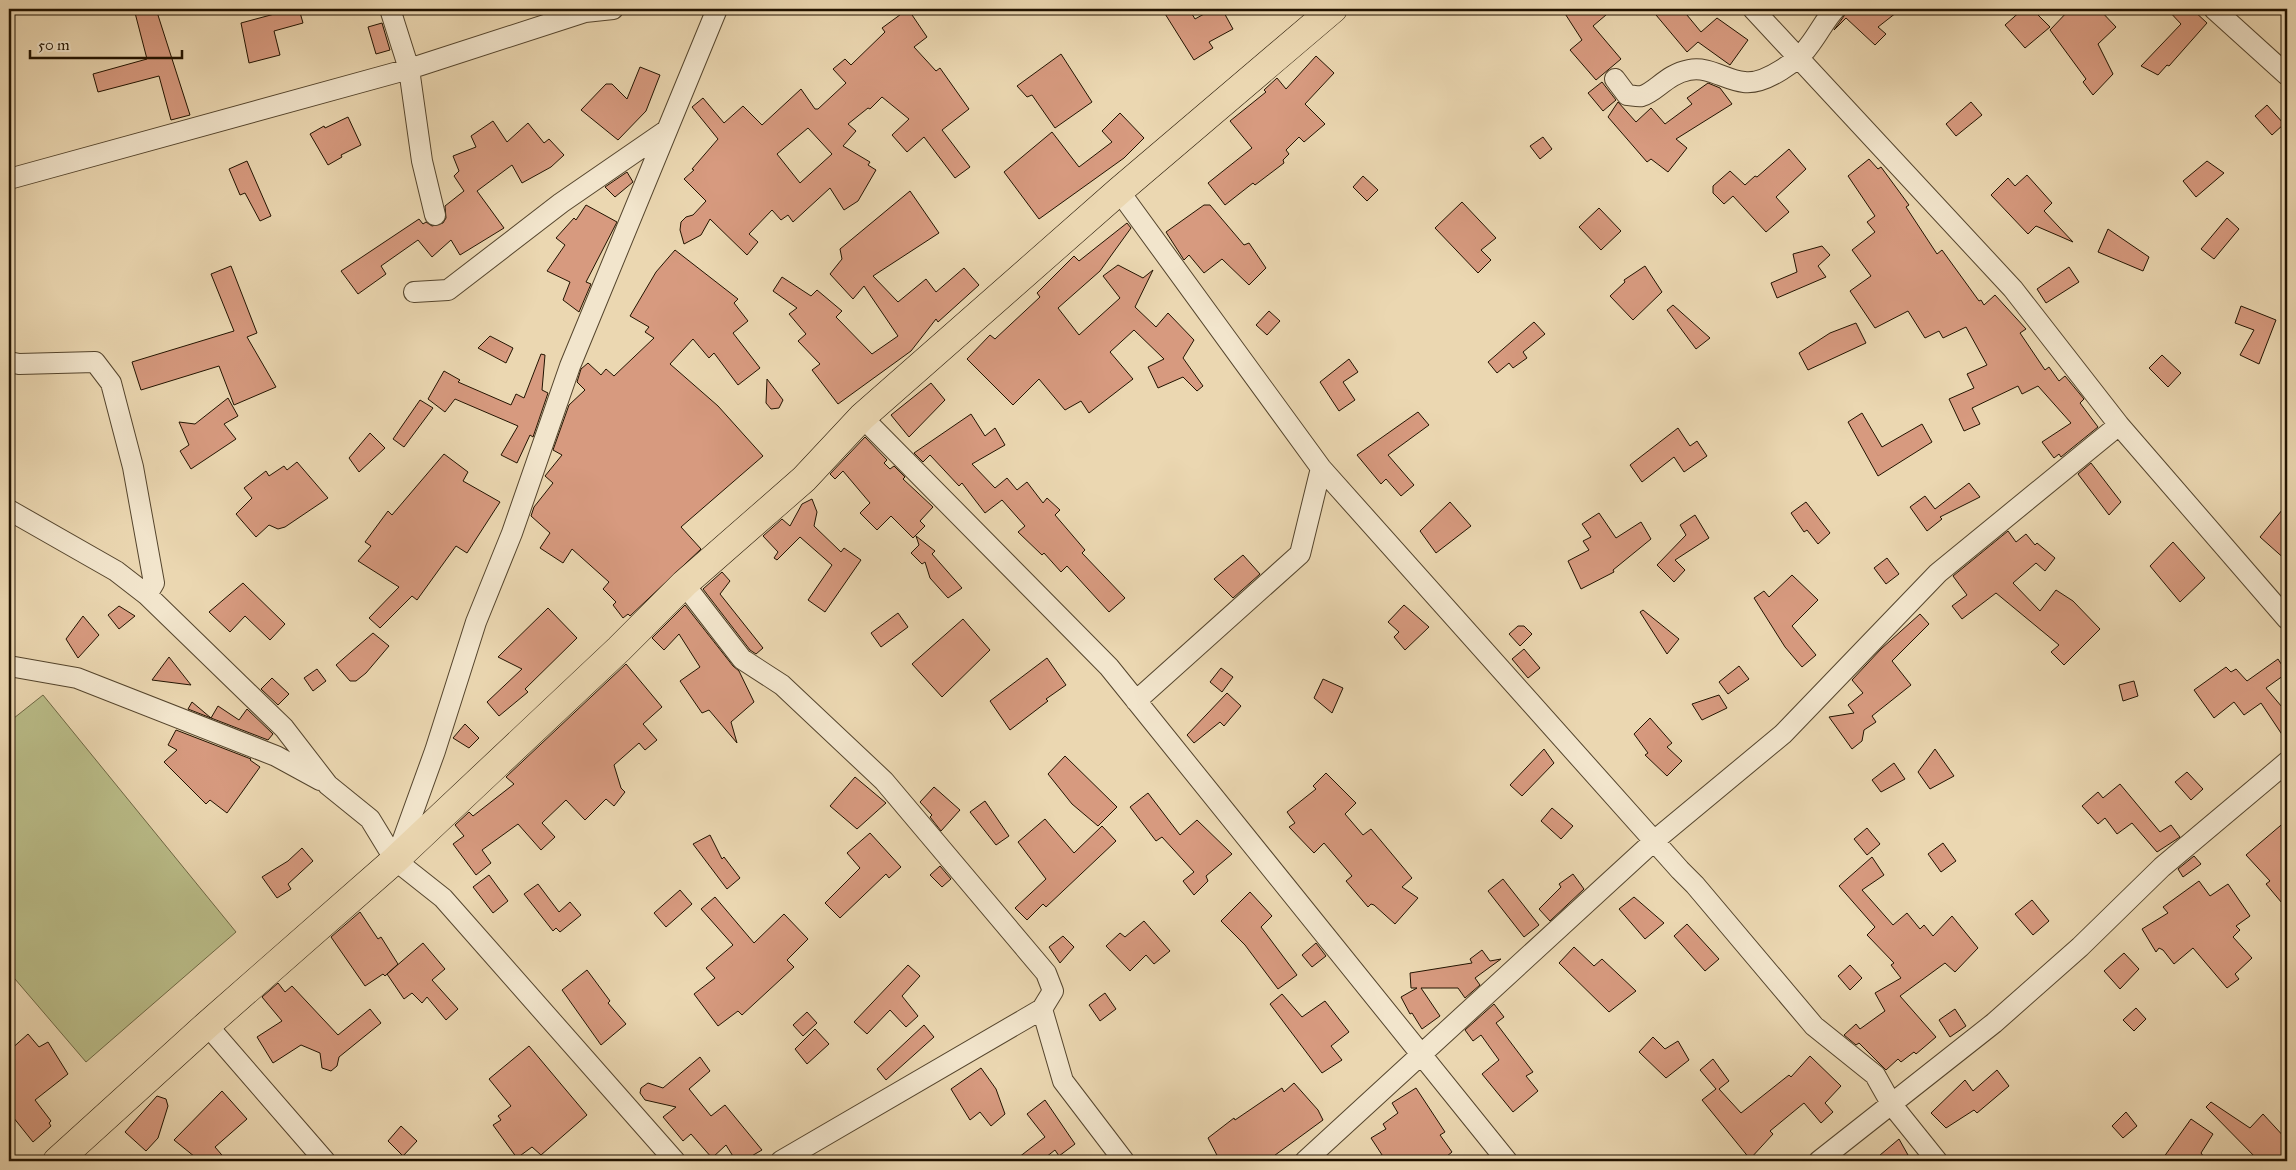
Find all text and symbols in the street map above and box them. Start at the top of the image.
scale bar [30,28,182,60]
text: 50 m [38,36,70,54]

